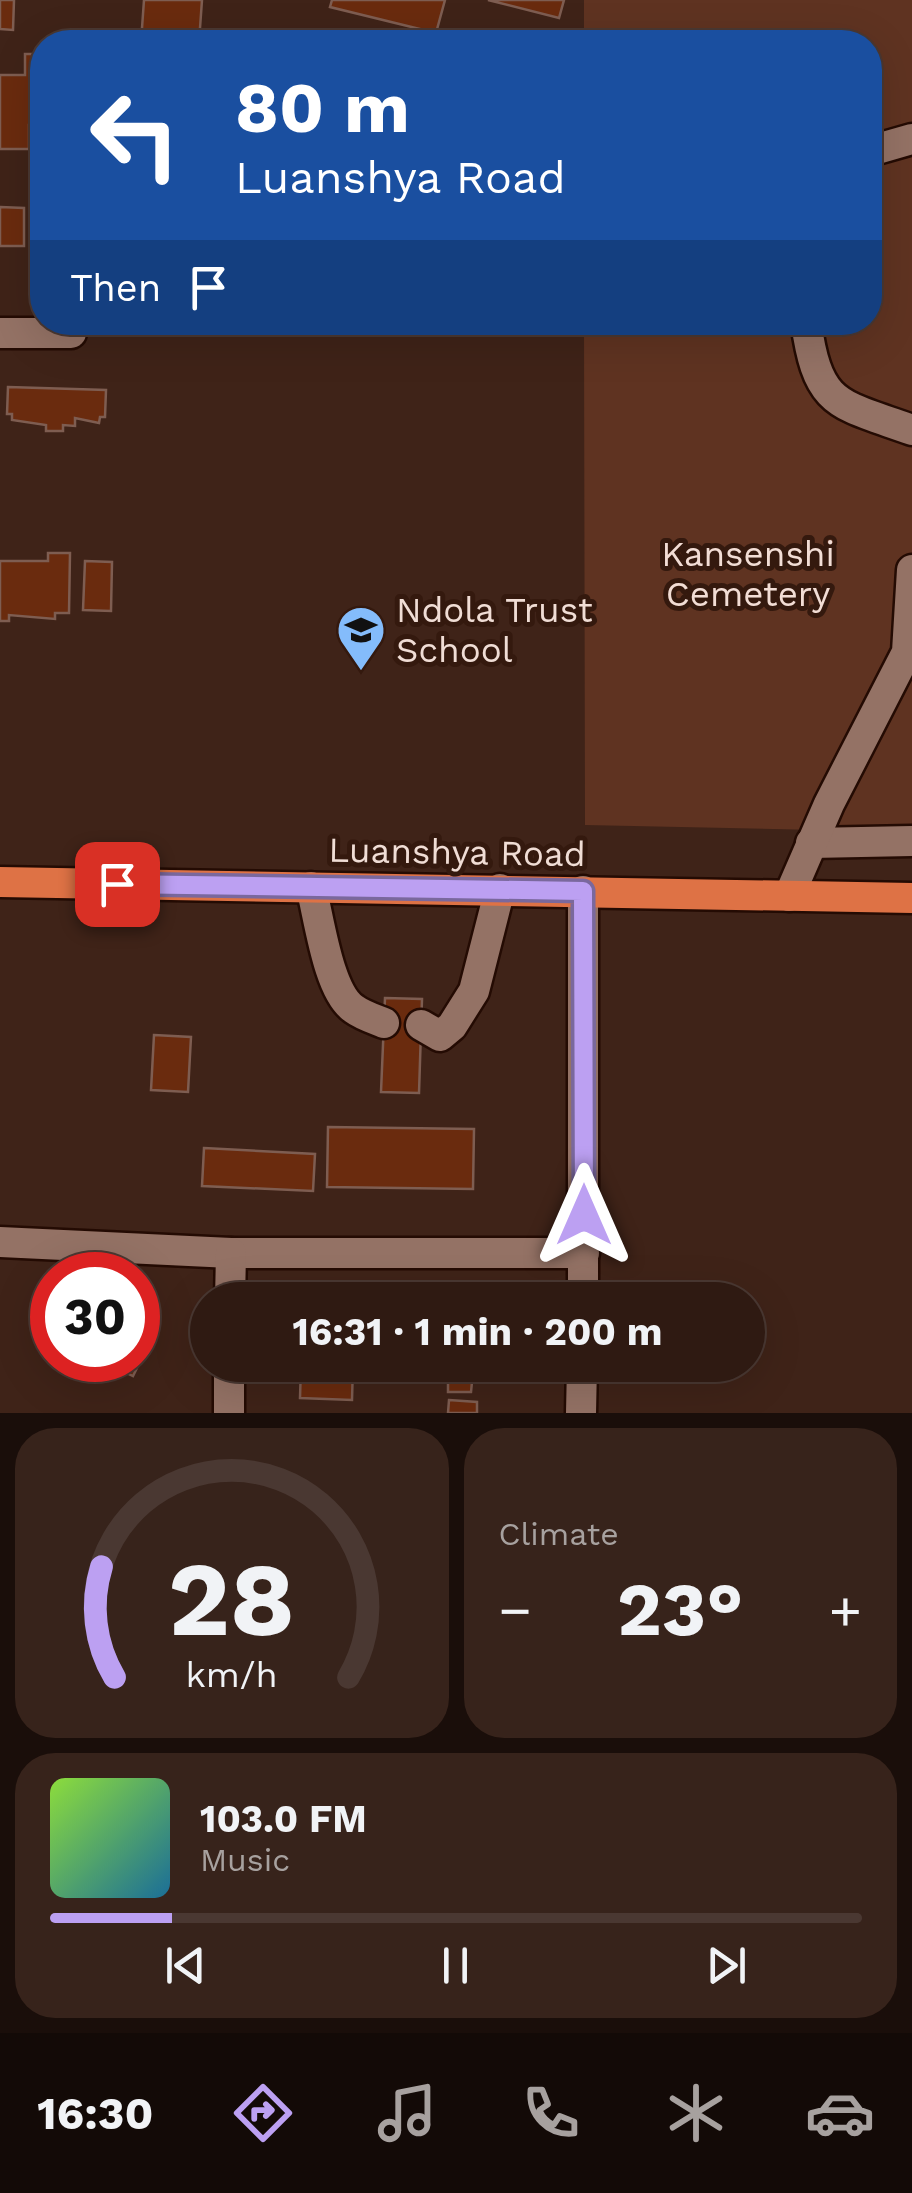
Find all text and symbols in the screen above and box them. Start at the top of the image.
text: 80 m [235,67,410,149]
icon: left [70,70,200,200]
text: Luanshya Road [235,151,566,204]
icon: arrive [181,260,236,315]
text: Then [70,266,161,310]
park label: Kansenshi Cemetery [661,533,835,615]
place label: Ndola Trust School [396,589,593,671]
school or university icon: Ndola Trust School [335,604,387,672]
street label: Luanshya Road [328,829,586,875]
pin [75,842,160,927]
icon: arrive [90,857,145,912]
position arrow [532,1163,636,1267]
speed limit sign: 30 [30,1252,160,1382]
text: 16:31 · 1 min · 200 m [292,1310,663,1354]
text: Climate [499,1515,619,1553]
text: 28 [168,1538,295,1660]
text: 23° [617,1565,743,1653]
text: − [499,1578,532,1642]
text: + [829,1578,862,1642]
text: km/h [186,1654,278,1696]
text: 103.0 FM [200,1797,367,1841]
text: Music [200,1841,290,1879]
icon: previous [158,1938,213,1993]
icon: pause [428,1938,483,1993]
icon: next [699,1938,754,1993]
icon: directions [228,2078,298,2148]
icon: music [372,2078,442,2148]
icon: phone [516,2078,586,2148]
icon: climate [661,2078,731,2148]
icon: car [805,2078,875,2148]
text: 16:30 [37,2087,154,2140]

